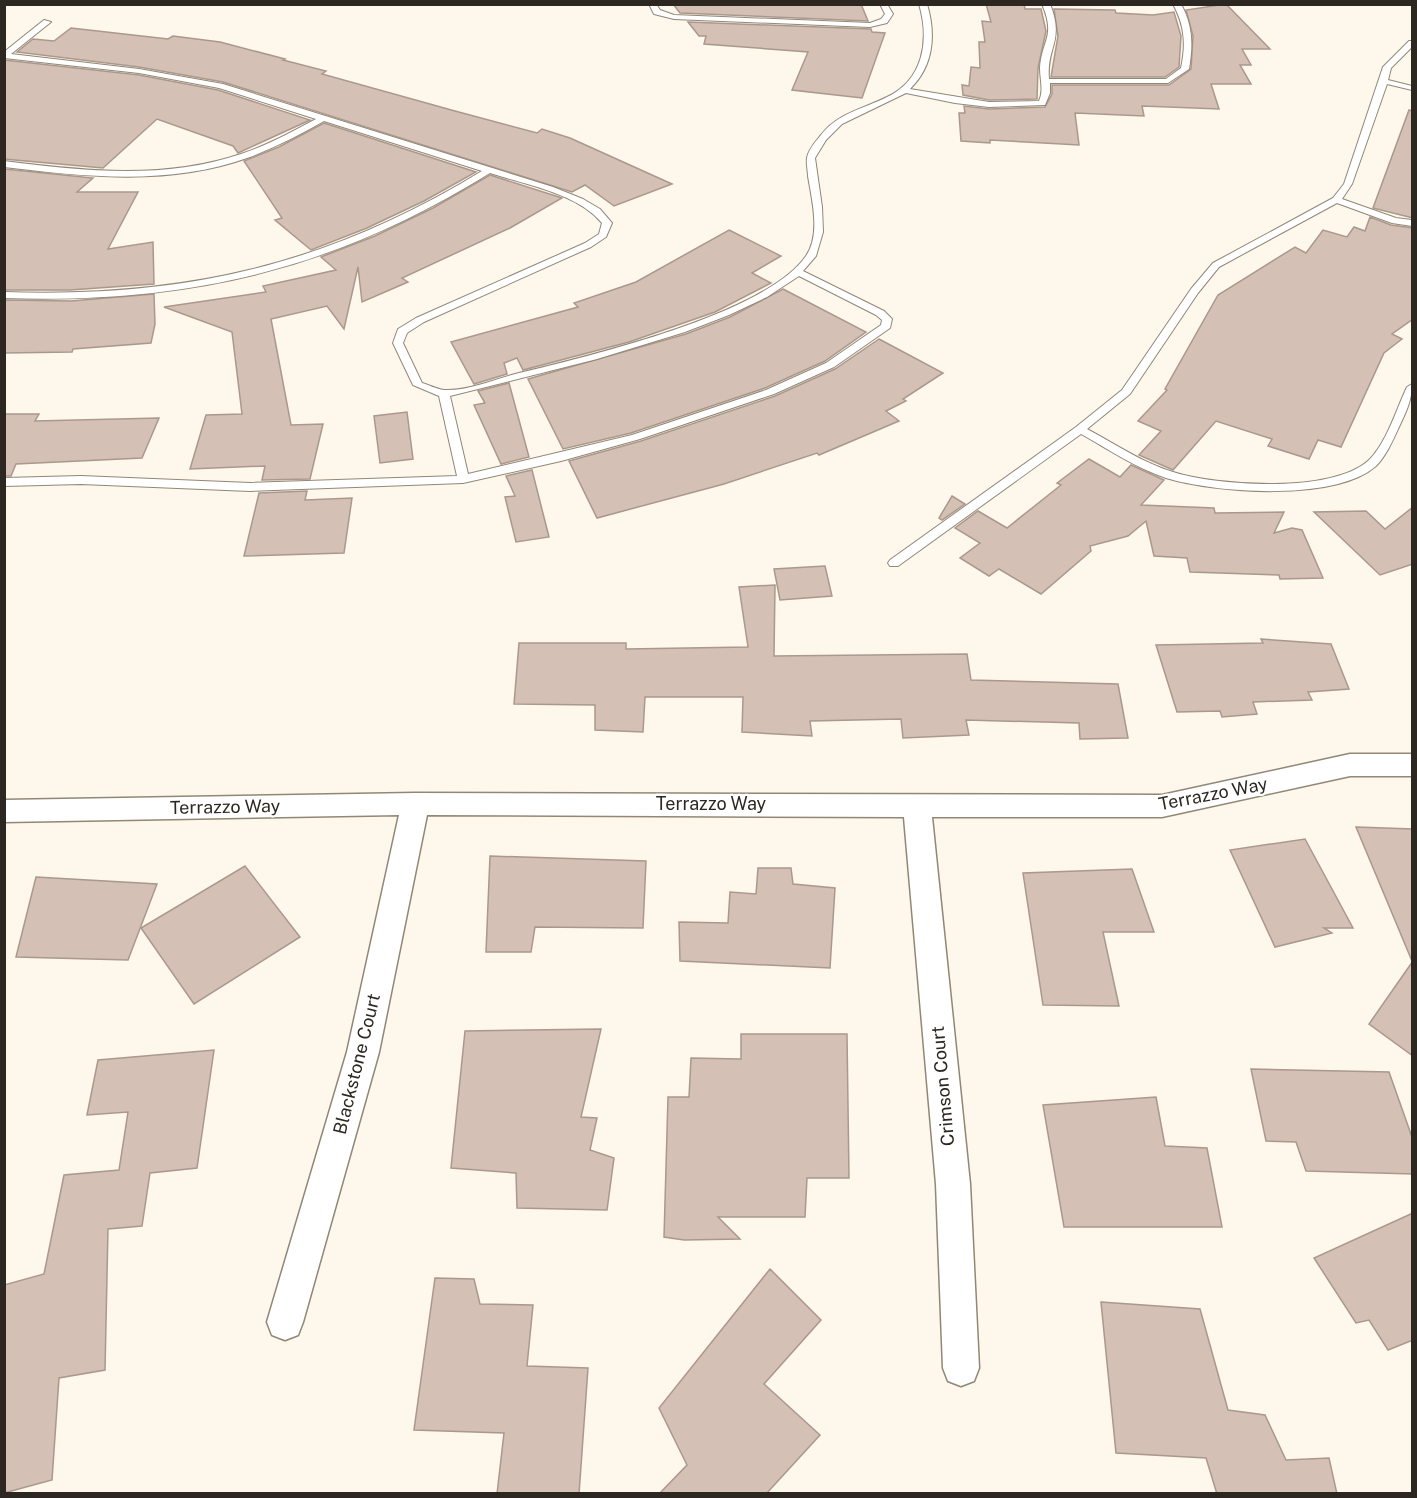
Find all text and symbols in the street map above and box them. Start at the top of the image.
street label: Terrazzo Way [1157,773,1269,814]
street label: Terrazzo Way [656,793,767,814]
street label: Terrazzo Way [170,795,281,818]
street label: Blackstone Court [329,991,384,1137]
street label: Crimson Court [927,1025,958,1147]

